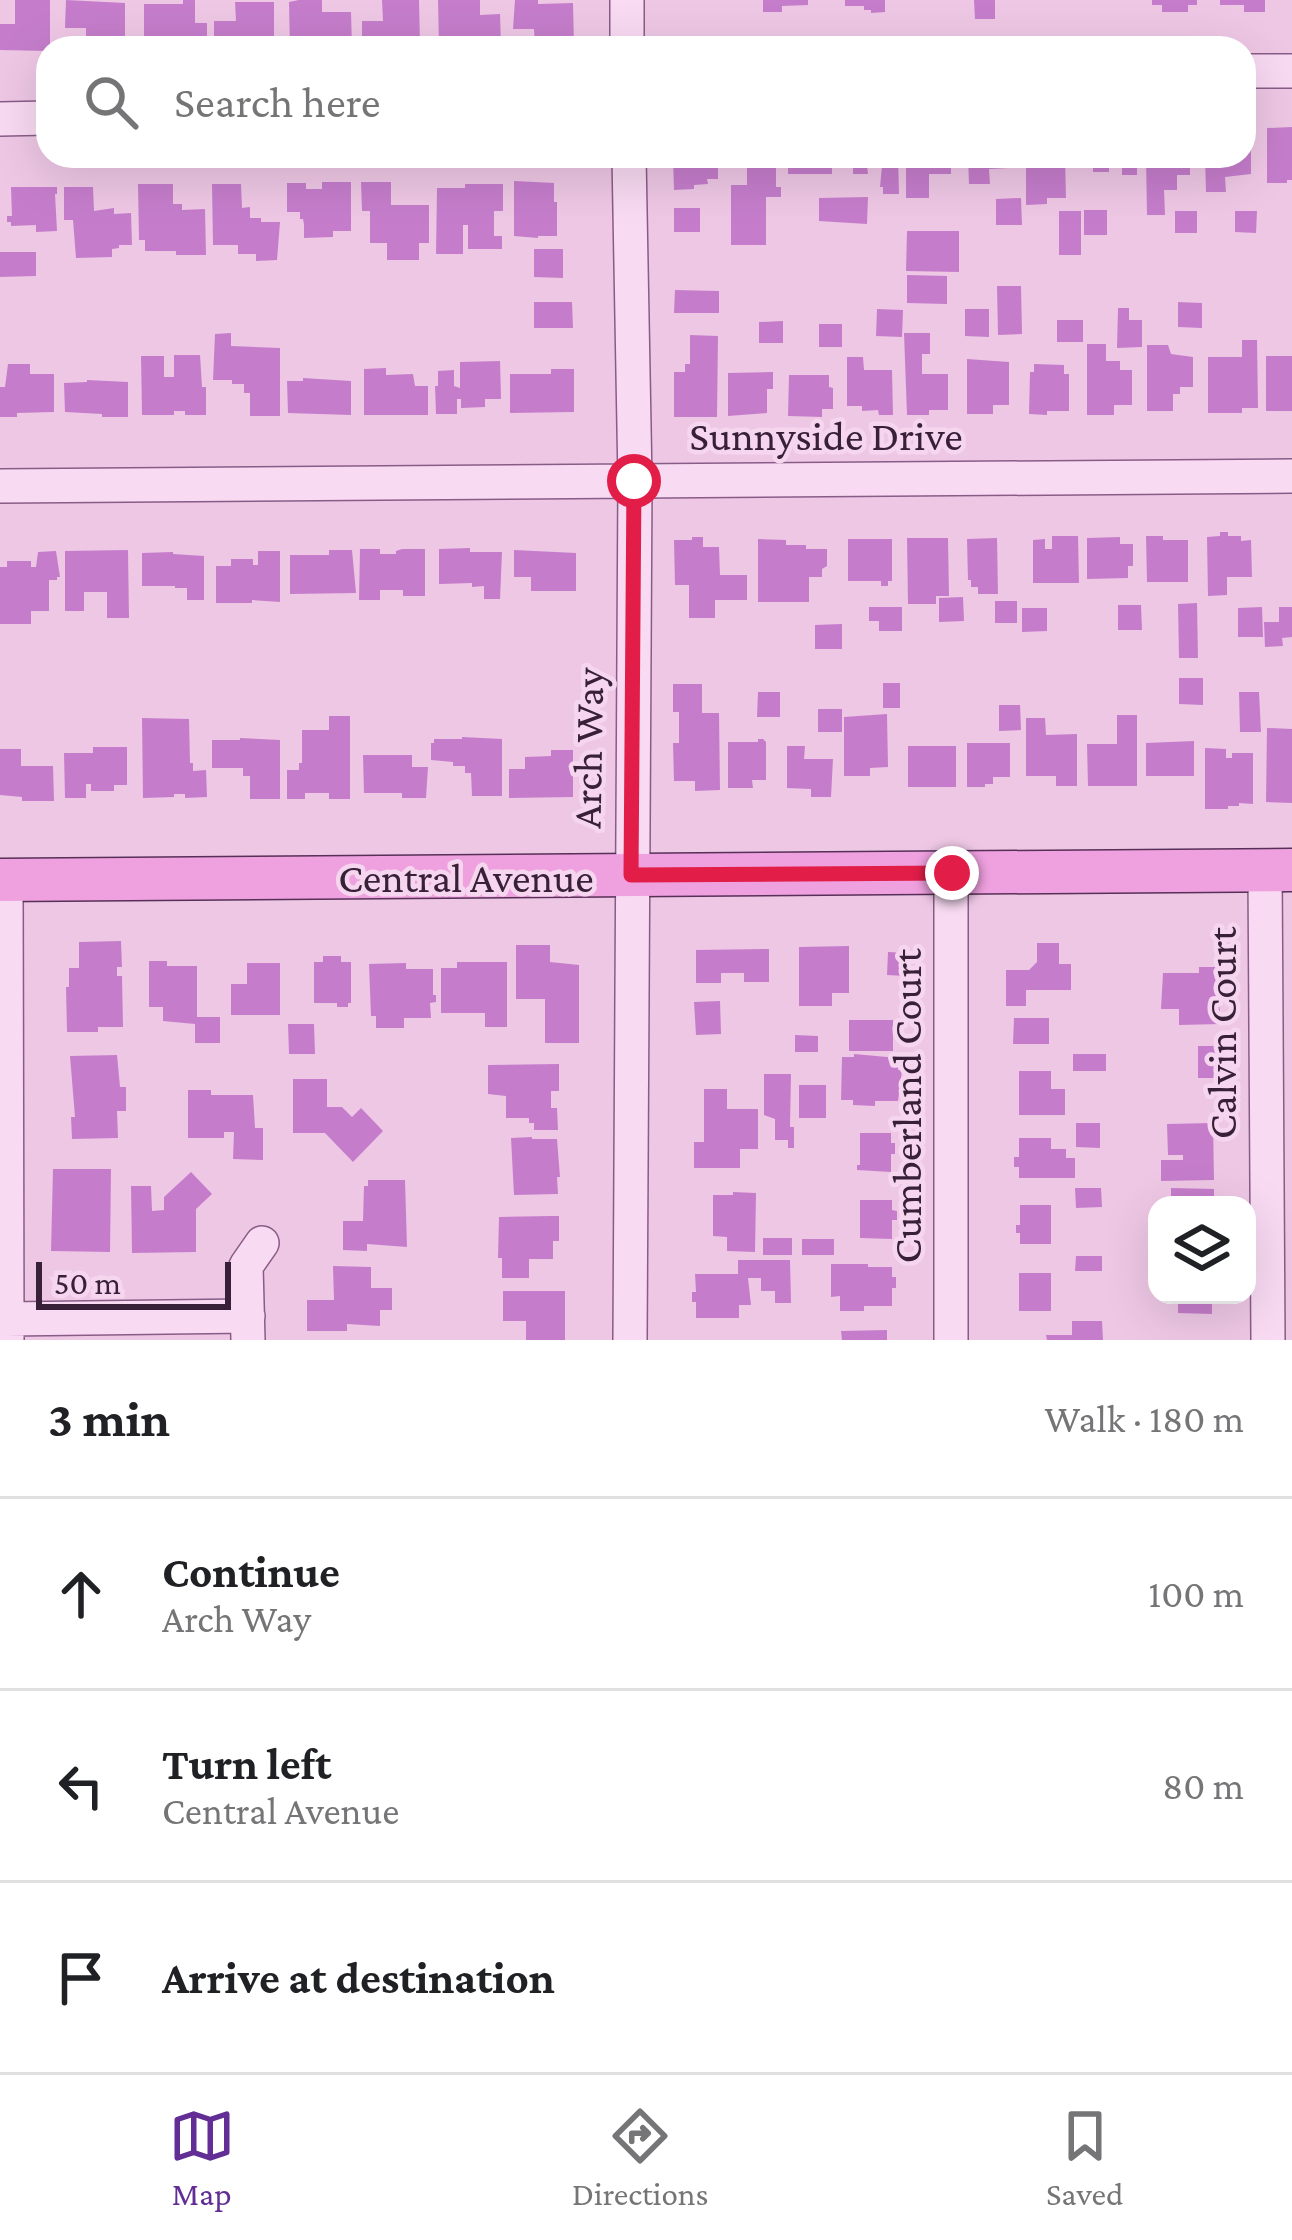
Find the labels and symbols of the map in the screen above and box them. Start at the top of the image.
street label: Sunnyside Drive [689,412,963,459]
route start [607,454,661,508]
street label: Arch Way [563,667,612,829]
route end [925,846,979,900]
street label: Central Avenue [338,854,594,901]
street label: Calvin Court [1198,926,1245,1139]
street label: Cumberland Court [883,948,930,1263]
scale bar [36,1256,231,1309]

